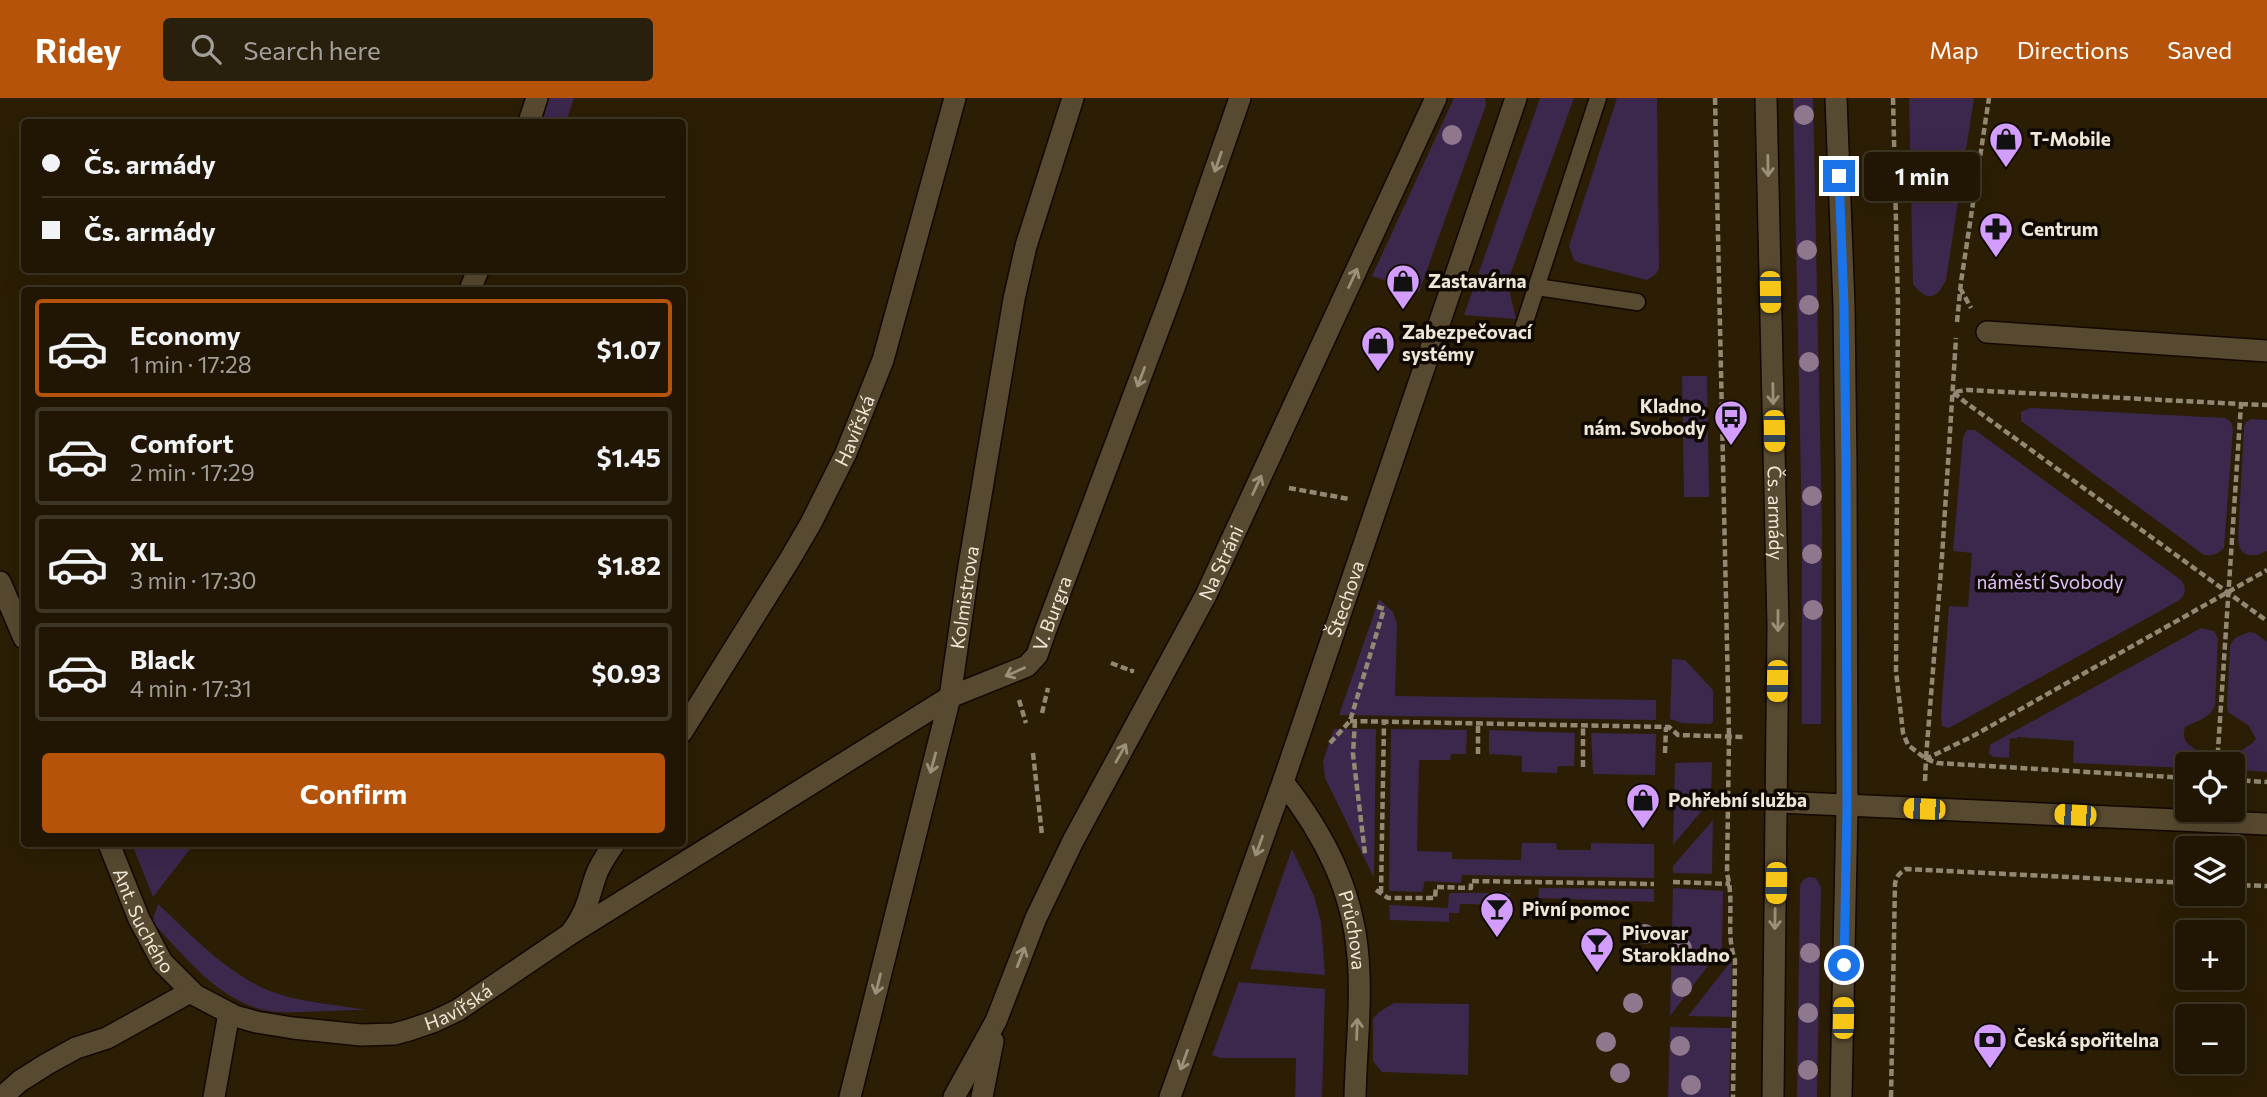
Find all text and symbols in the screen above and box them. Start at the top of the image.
search box [163,18,653,81]
text: Ridey [35,29,121,70]
icon: search [187,30,225,68]
text: Search here [243,34,381,65]
text: Map [1929,35,1979,64]
text: Directions [2017,35,2129,64]
text: Saved [2167,35,2232,64]
shop icon: T-Mobile [1987,120,2025,169]
place label: T-Mobile [2030,127,2111,150]
text: Čs. armády [84,148,216,179]
one-way arrow [1211,151,1223,173]
callout: 1 min [1864,152,1979,200]
one-way arrow [1761,154,1774,177]
route end [1823,160,1855,192]
text: 1 min [1895,162,1949,190]
pharmacy icon: Centrum [1977,210,2015,259]
text: Čs. armády [84,215,216,246]
place label: Centrum [2021,217,2098,240]
shop icon: Zastavárna [1384,262,1422,311]
one-way arrow [1347,268,1360,290]
place label: Zastavárna [1428,269,1526,292]
car [1760,271,1781,313]
icon: car [46,317,109,380]
text: Economy [130,319,241,350]
place label: Zabezpečovací systémy [1402,320,1534,365]
shop icon: Zabezpečovací systémy [1359,324,1397,373]
text: $1.07 [596,333,661,364]
text: 1 min · 17:28 [130,350,252,378]
one-way arrow [1134,365,1146,387]
one-way arrow [1766,382,1780,405]
street label: Havířská [829,391,879,470]
place label: Kladno, nám. Svobody [1584,394,1707,439]
bus stop icon: Kladno, nám. Svobody [1712,398,1750,447]
car [1764,410,1785,452]
icon: car [46,425,109,488]
text: Comfort [130,427,233,458]
text: $1.45 [597,441,661,472]
text: 2 min · 17:29 [130,458,255,486]
street label: Čs. armády [1763,465,1789,561]
one-way arrow [1251,475,1264,496]
street label: Na Stráni [1193,521,1248,603]
icon: car [46,533,109,596]
text: XL [130,535,164,566]
street label: Kolmistrova [945,544,983,650]
text: $1.82 [597,549,661,580]
street label: Štechova [1320,558,1369,640]
text: 3 min · 17:30 [130,566,256,594]
park label: náměstí Svobody [1976,570,2124,593]
street label: V. Burgra [1027,573,1076,654]
one-way arrow [1771,609,1785,632]
icon: car [46,641,109,704]
text: Black [130,643,196,674]
text: $0.93 [592,657,661,688]
car [1767,660,1788,702]
one-way arrow [1005,666,1026,679]
text: 4 min · 17:31 [130,674,252,702]
one-way arrow [1115,743,1128,764]
one-way arrow [926,751,939,774]
map controls [2175,752,2245,1074]
button: locate [2175,752,2245,822]
button: Confirm [42,753,665,833]
shop icon: Pohřební služba [1624,781,1662,830]
place label: Pohřební služba [1668,788,1807,811]
car [1903,798,1946,820]
car [2054,803,2097,827]
one-way arrow [1252,834,1264,856]
button: layers [2175,836,2245,906]
car [1766,862,1787,904]
street label: Ant. Suchého [109,864,179,978]
street label: Průchova [1334,887,1371,971]
bar icon: Pivní pomoc [1478,890,1516,939]
place label: Pivní pomoc [1522,897,1630,920]
one-way arrow [1768,908,1782,931]
button: + [2175,920,2245,990]
place label: Pivovar Starokladno [1622,921,1730,966]
bar icon: Pivovar Starokladno [1578,925,1616,974]
one-way arrow [1015,947,1028,969]
route start [1828,949,1860,981]
one-way arrow [871,972,884,995]
street label: Havířská [421,978,496,1035]
car [1833,997,1854,1039]
button: − [2175,1004,2245,1074]
one-way arrow [1350,1018,1364,1041]
bank icon: Česká spořitelna [1971,1021,2009,1070]
place label: Česká spořitelna [2014,1028,2159,1051]
one-way arrow [1177,1049,1189,1071]

